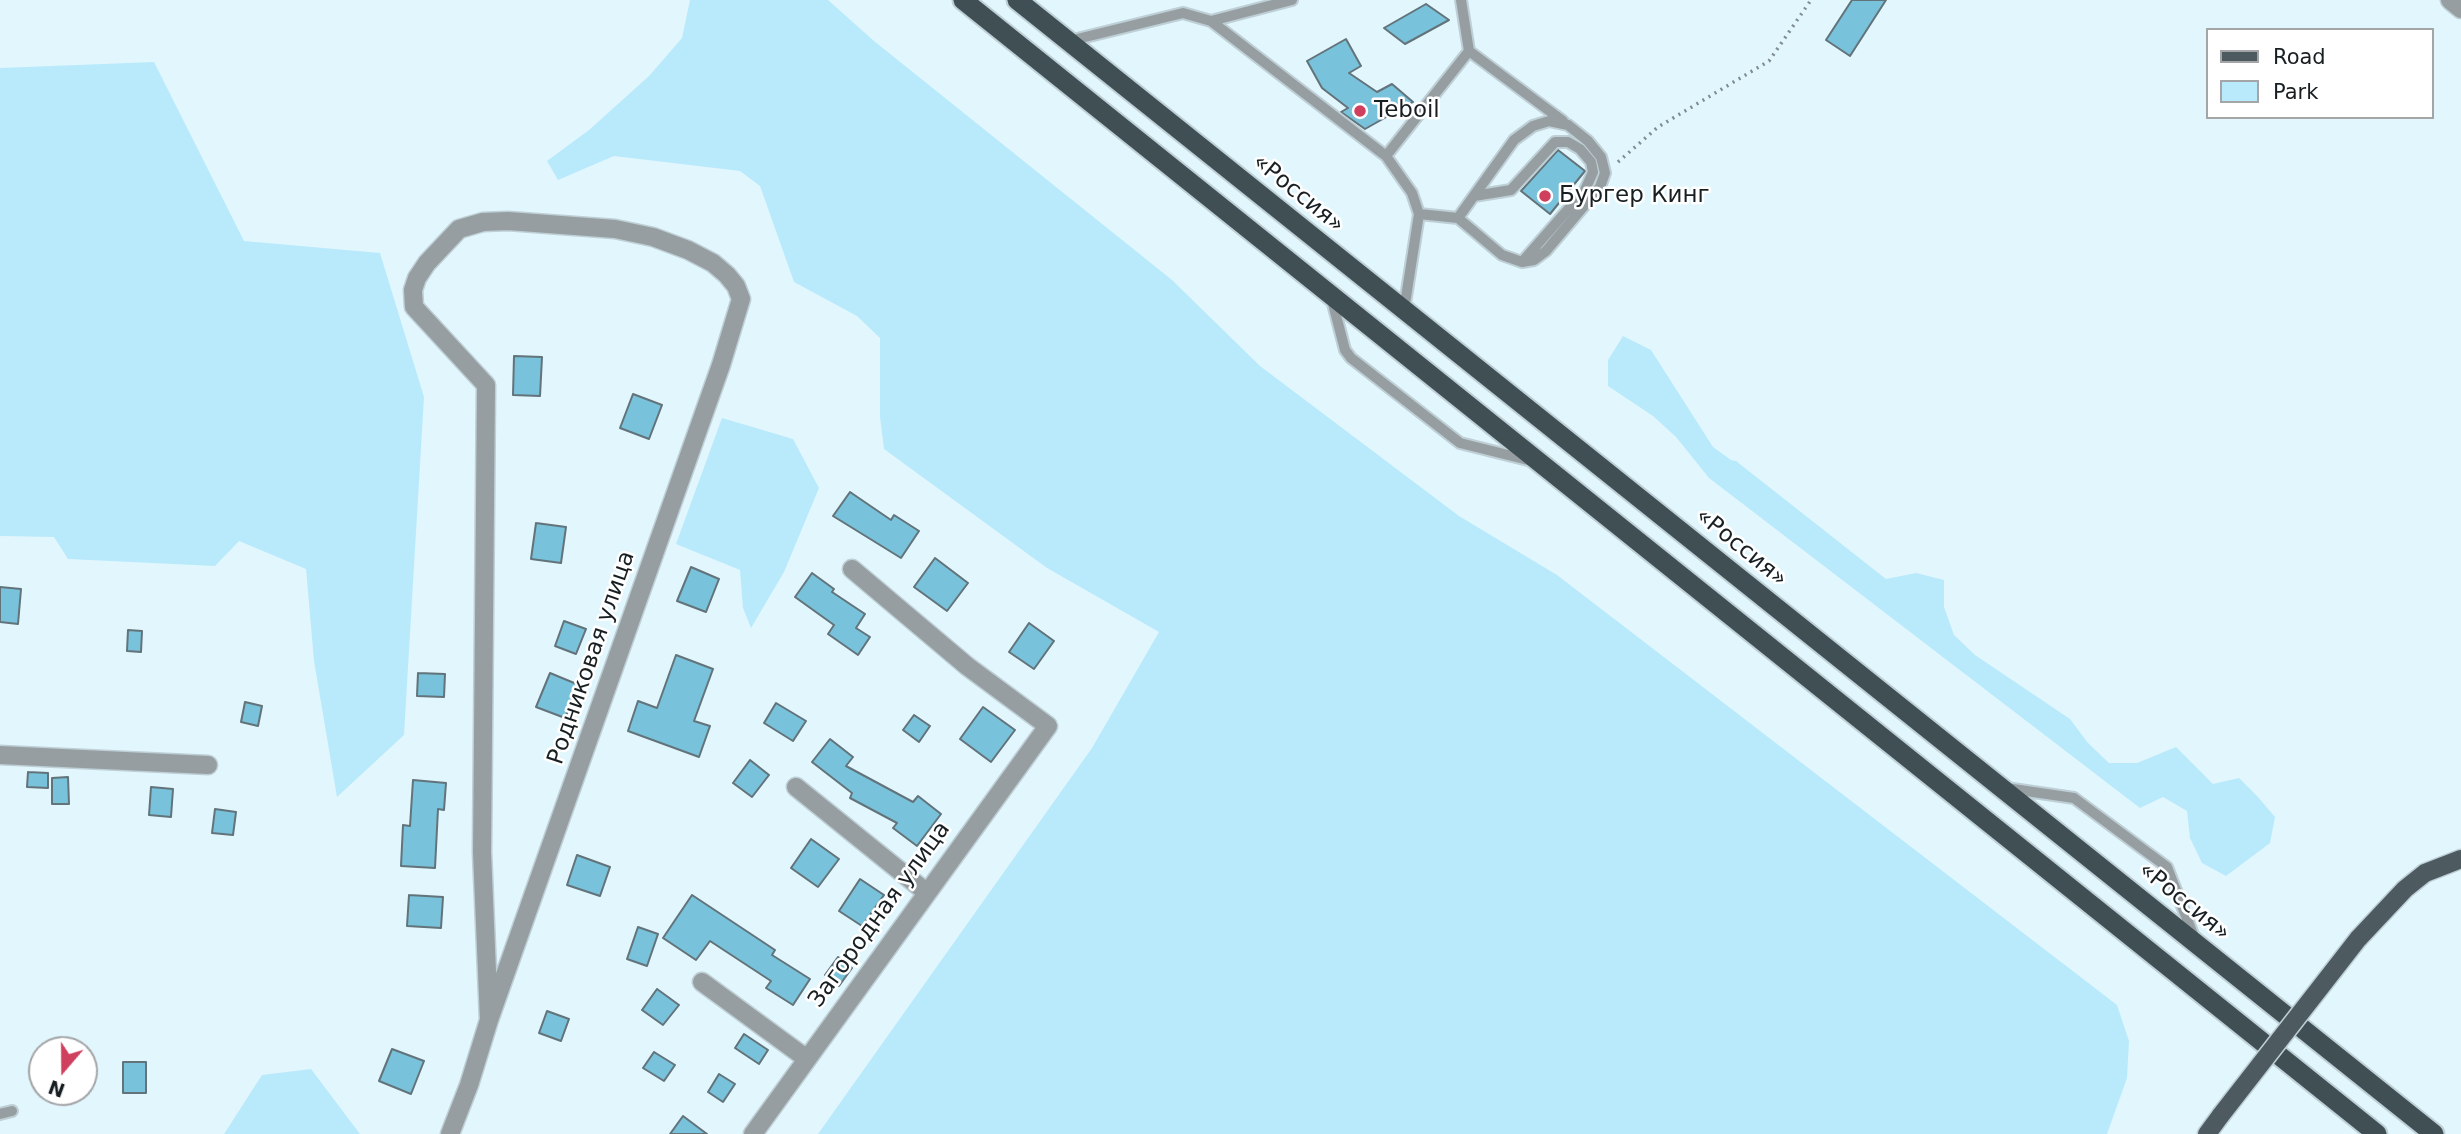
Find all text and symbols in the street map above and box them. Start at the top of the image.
legend [2206,28,2433,119]
text: Road [2273,45,2326,69]
text: Park [2273,80,2318,104]
place label: Teboil [1374,97,1440,125]
marker: Teboil [1352,103,1368,119]
street label: «Россия» [1247,149,1349,239]
place label: Бургер Кинг [1559,182,1710,210]
marker: Бургер Кинг [1537,188,1553,204]
street label: «Россия» [1690,503,1792,593]
street label: Родниковая улица [543,548,641,768]
street label: Загородная улица [803,817,957,1013]
street label: «Россия» [2133,857,2235,947]
north arrow [28,1036,98,1106]
text: N [45,1076,68,1102]

